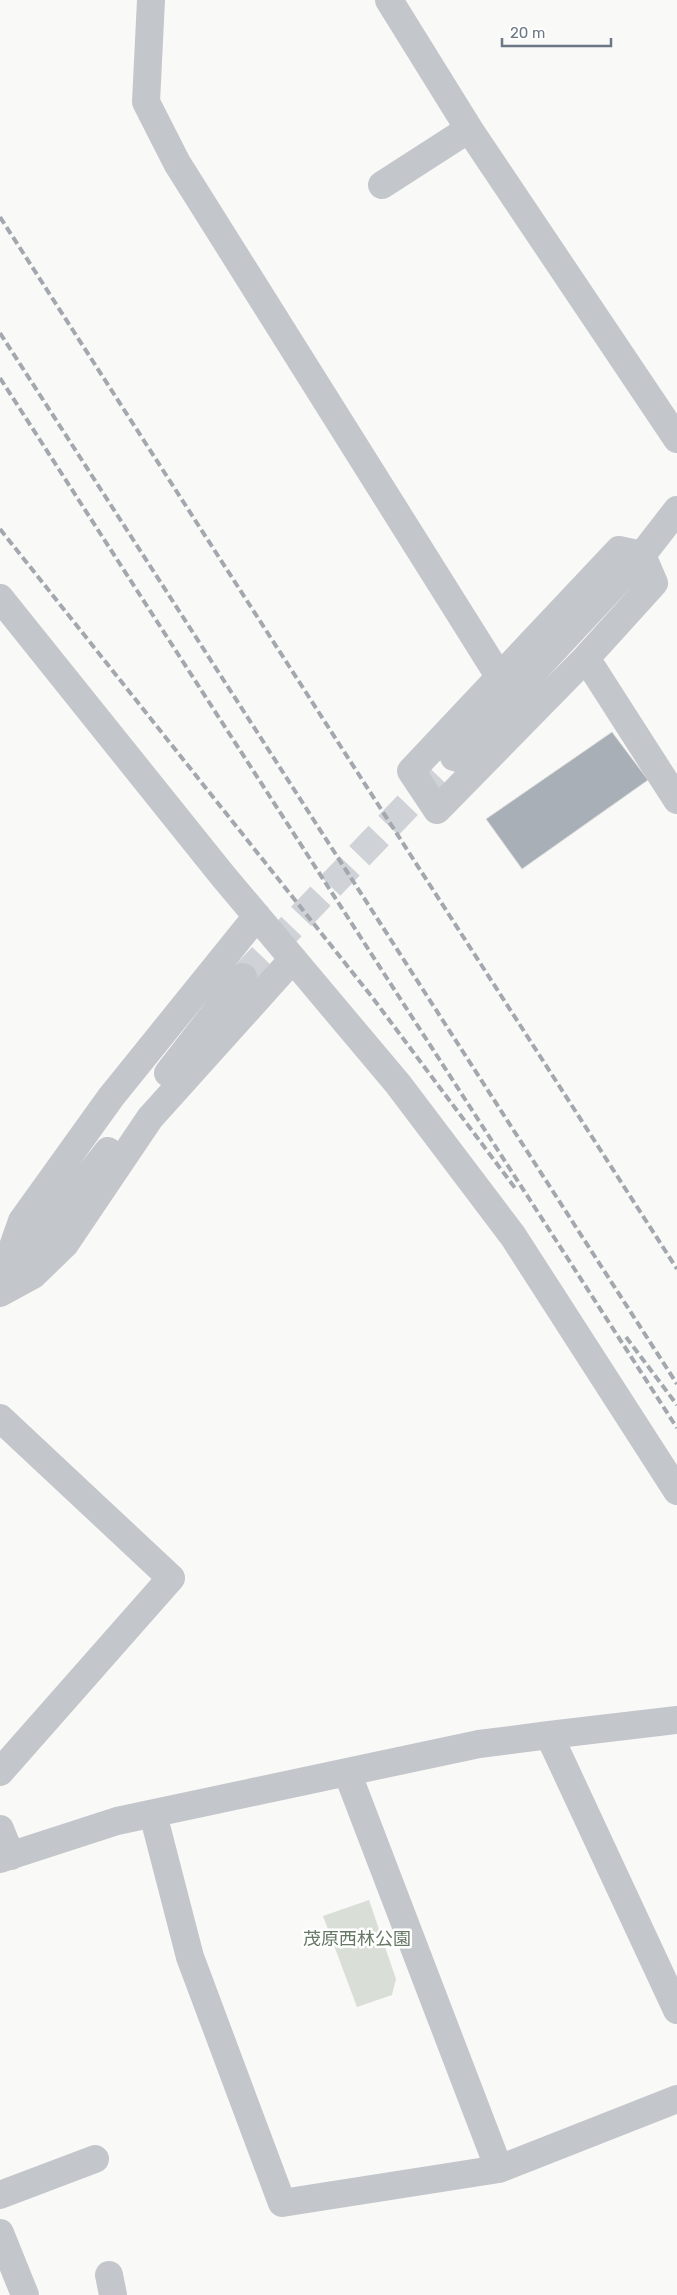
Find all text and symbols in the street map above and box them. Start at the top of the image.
scale bar [502,15,611,47]
text: 20 m [510,24,545,42]
park label: 茂原西林公園 [303,1928,411,1950]

